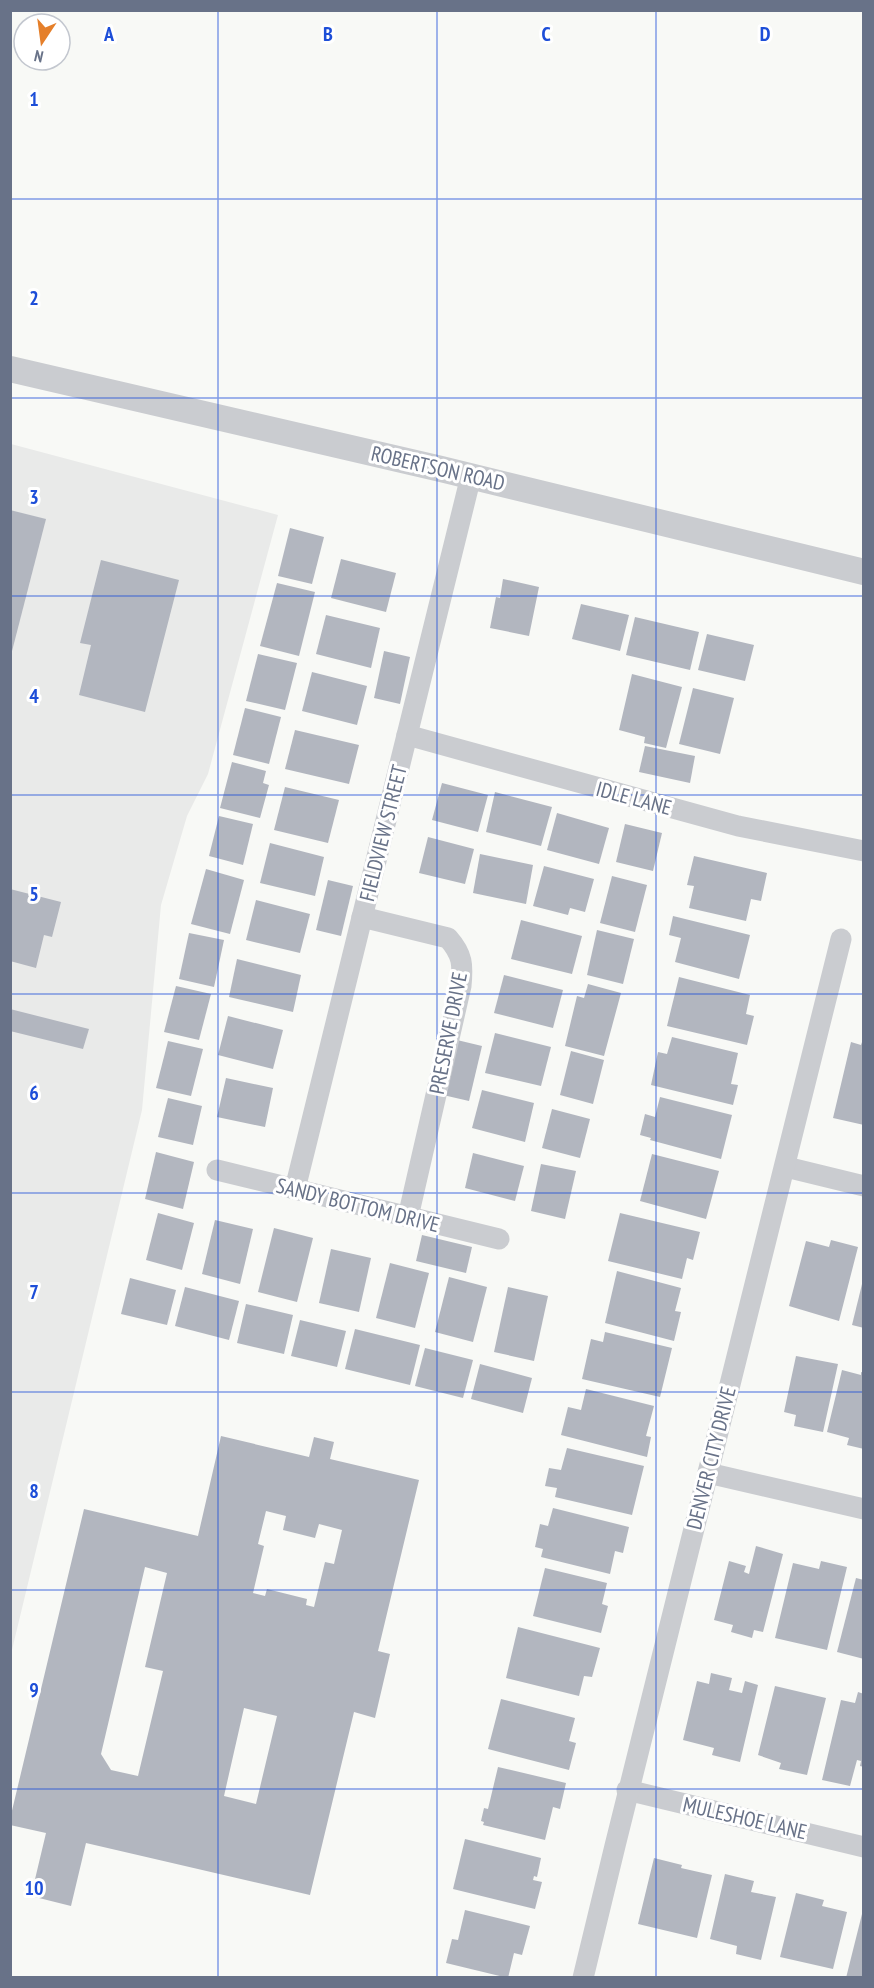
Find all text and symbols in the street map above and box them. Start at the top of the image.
north arrow [12,12,72,72]
text: A [103,21,115,47]
text: B [323,21,333,47]
text: C [541,21,551,47]
text: D [760,21,771,47]
text: N [32,46,45,67]
text: 1 [29,86,39,112]
text: 2 [29,285,39,311]
street label: ROBERTSON ROAD [369,440,507,496]
text: 3 [29,484,39,510]
text: 4 [29,683,39,709]
street label: FIELDVIEW STREET [353,761,413,904]
street label: IDLE LANE [593,775,675,821]
text: 5 [29,881,39,907]
street label: PRESERVE DRIVE [423,970,473,1096]
text: 6 [29,1080,39,1106]
street label: SANDY BOTTOM DRIVE [274,1172,442,1238]
text: 7 [29,1279,39,1305]
street label: DENVER CITY DRIVE [680,1384,742,1532]
text: 8 [29,1478,39,1504]
text: 9 [29,1677,39,1703]
street label: MULESHOE LANE [680,1791,810,1845]
text: 10 [24,1875,44,1901]

